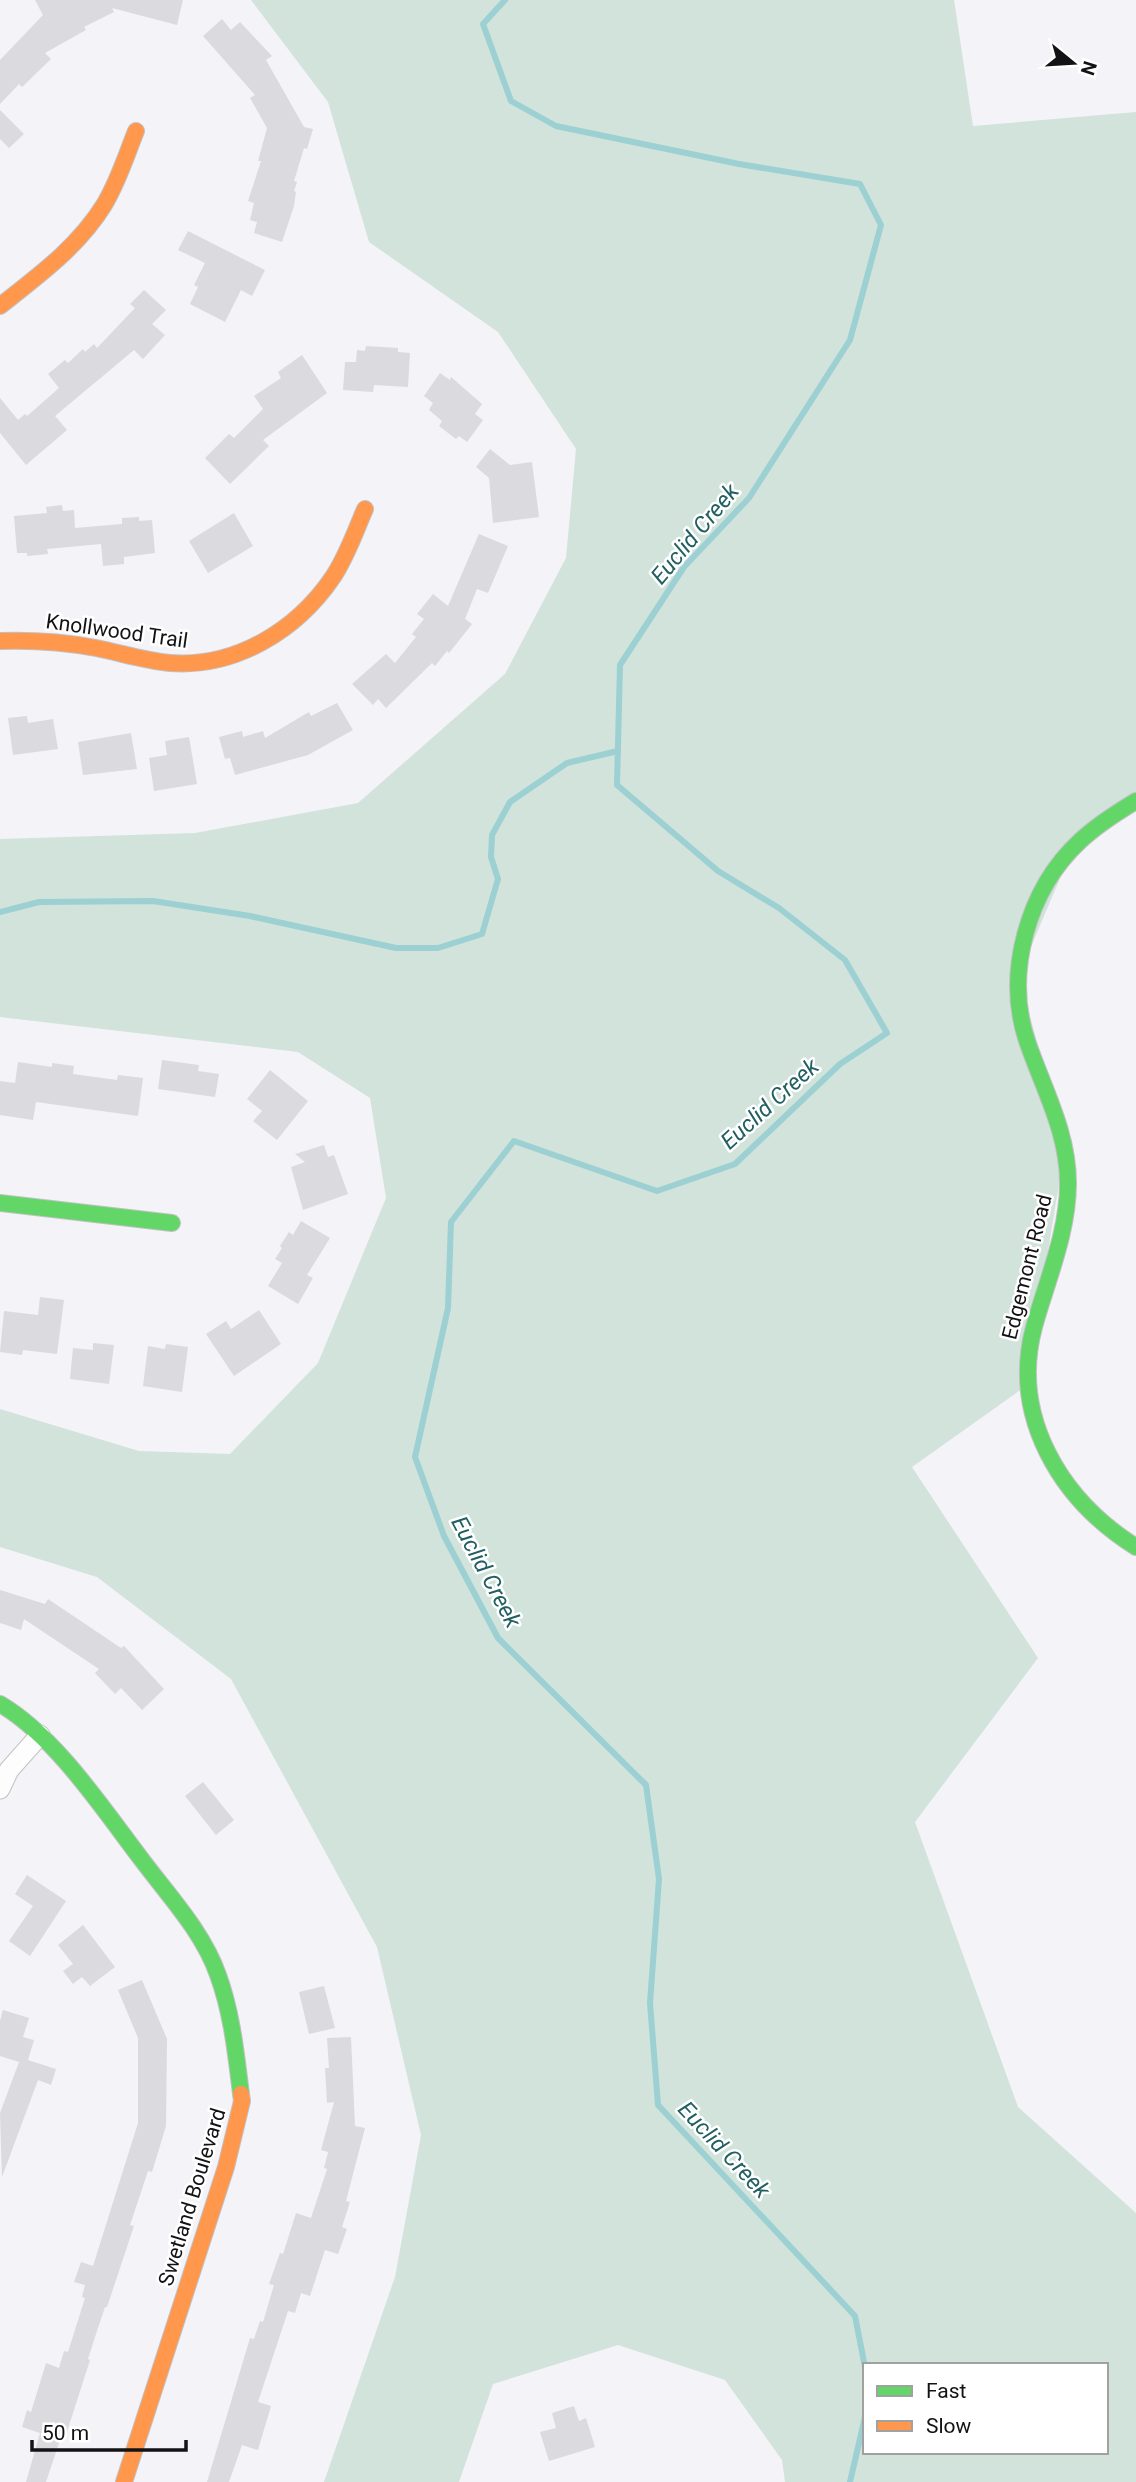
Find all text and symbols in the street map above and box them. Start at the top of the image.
north arrow [1038,28,1108,98]
text: N [1076,58,1102,78]
water label: Euclid Creek [645,478,745,590]
street label: Knollwood Trail [44,609,190,653]
water label: Euclid Creek [715,1053,825,1155]
street label: Edgemont Road [997,1192,1057,1342]
water label: Euclid Creek [445,1512,527,1633]
water label: Euclid Creek [672,2096,776,2204]
street label: Swetland Boulevard [154,2105,230,2289]
legend [863,2363,1108,2454]
text: Fast [926,2379,967,2403]
scale bar [32,2408,186,2452]
text: Slow [926,2414,972,2438]
text: 50 m [42,2421,89,2445]

